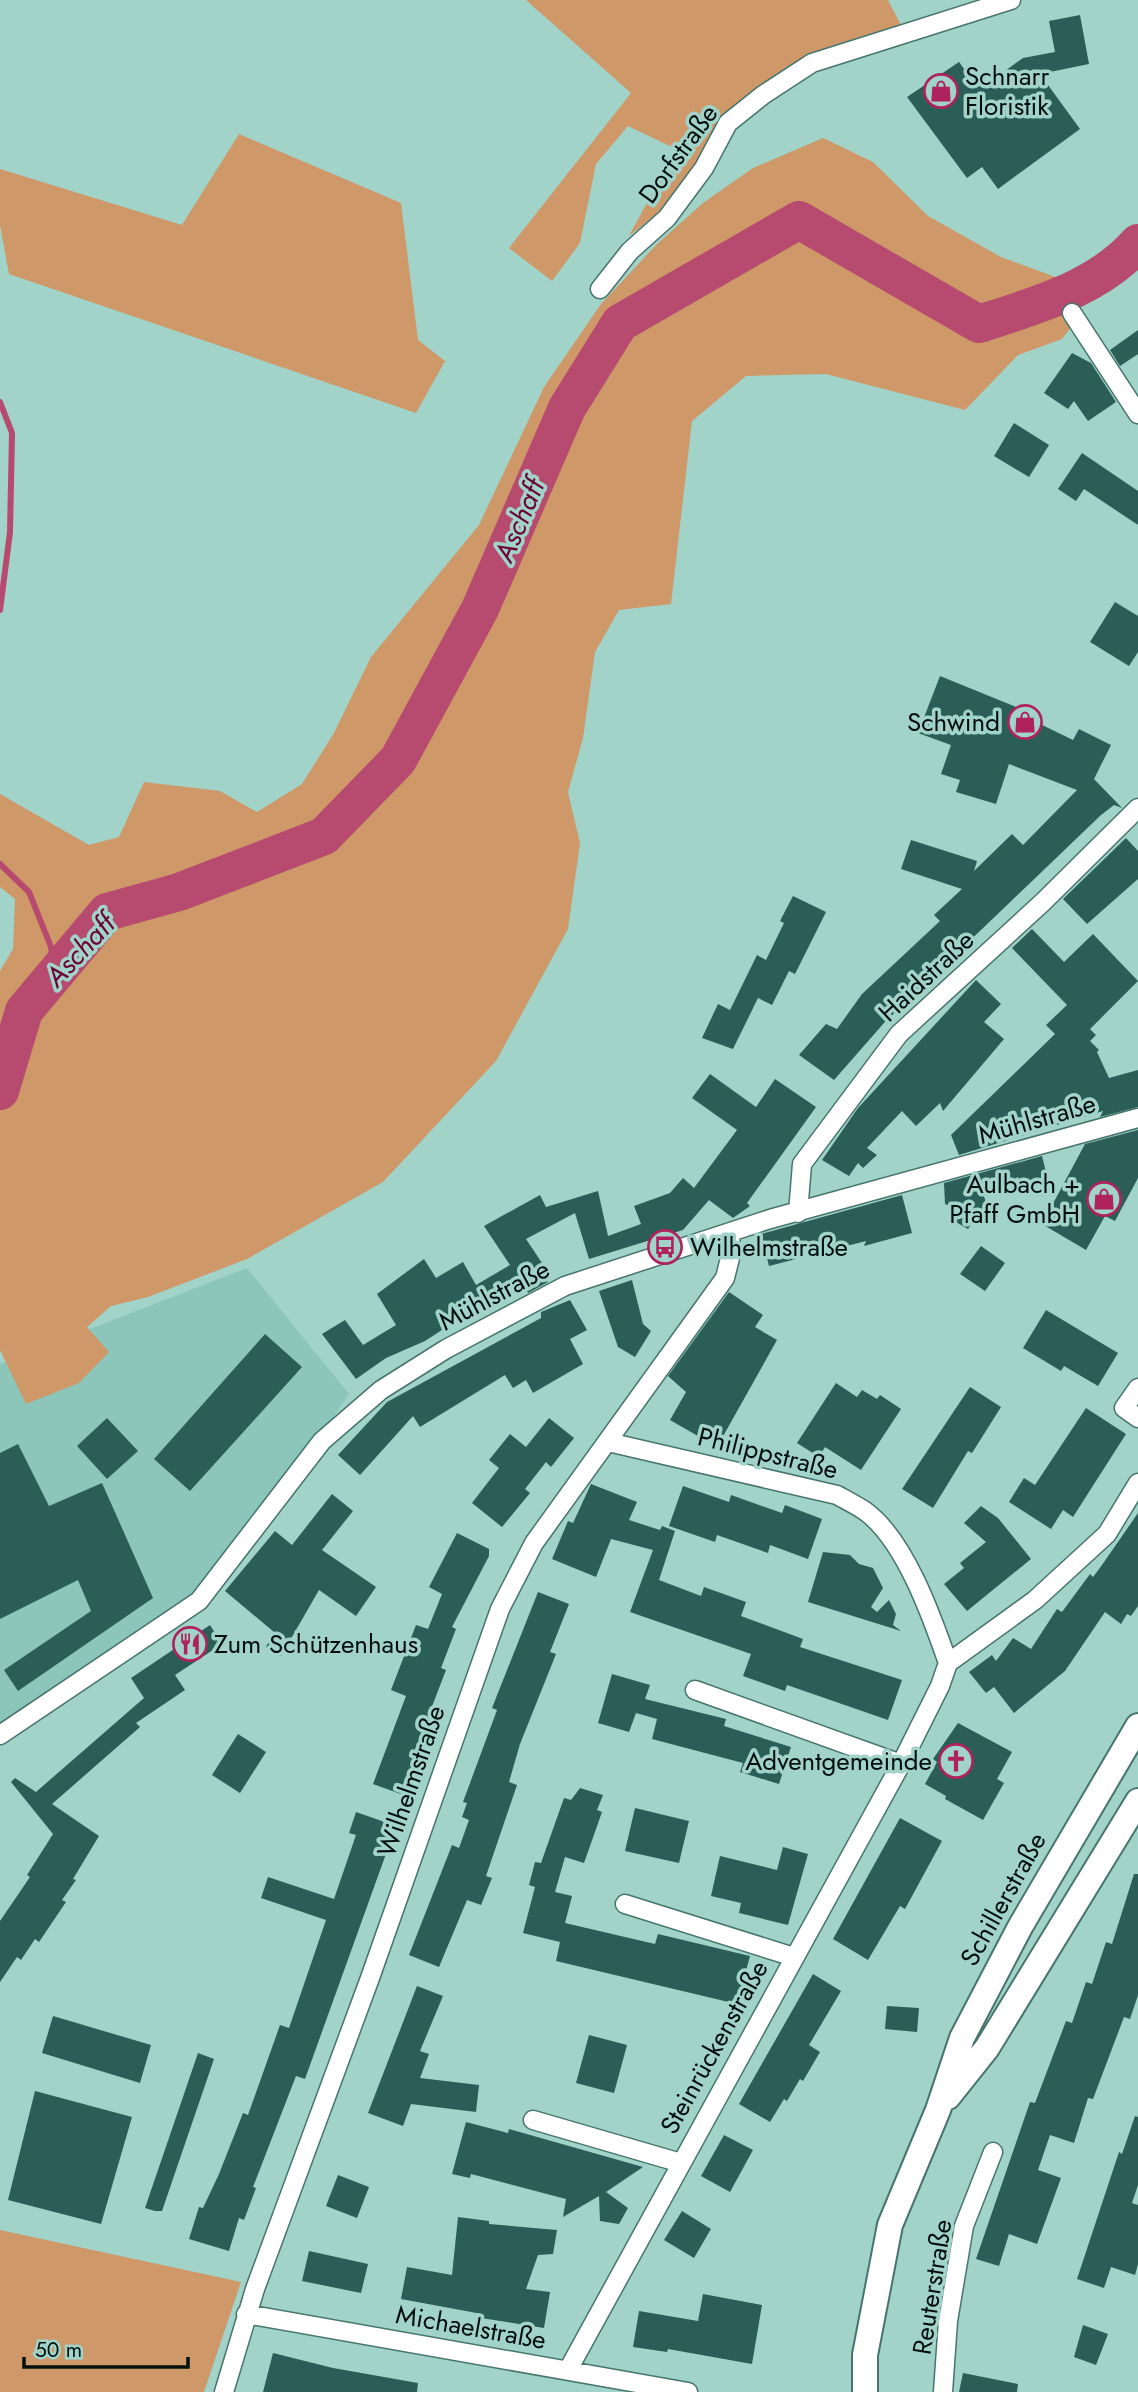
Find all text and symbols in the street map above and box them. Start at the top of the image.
place label: Schnarr Floristik [965,57,1049,125]
shop icon: Schnarr Floristik [922,72,960,110]
street label: Dorfstraße [629,97,727,211]
water label: Aschaff [483,468,557,569]
place label: Schwind [907,703,1000,741]
shop icon: Schwind [1006,703,1044,741]
water label: Aschaff [35,901,128,997]
street label: Haidstraße [870,922,982,1030]
street label: Mühlstraße [974,1084,1100,1154]
place label: Aulbach + Pfaff GmbH [949,1165,1080,1233]
shop icon: Aulbach + Pfaff GmbH [1085,1180,1123,1218]
bus stop icon: Wilhelmstraße [646,1228,684,1266]
place label: Wilhelmstraße [690,1228,848,1266]
street label: Mühlstraße [432,1250,556,1340]
street label: Philippstraße [694,1417,842,1489]
restaurant icon: Zum Schützenhaus [171,1625,209,1663]
place label: Zum Schützenhaus [214,1625,418,1663]
street label: Wilhelmstraße [367,1700,455,1862]
place label: Adventgemeinde [745,1742,932,1780]
church icon: Adventgemeinde [937,1742,975,1780]
street label: Schillerstraße [951,1825,1055,1973]
street label: Steinrückenstraße [650,1953,778,2141]
street label: Reuterstraße [903,2217,961,2357]
street label: Michaelstraße [393,2295,549,2359]
scale bar [24,2326,189,2370]
text: 50 m [35,2335,82,2365]

